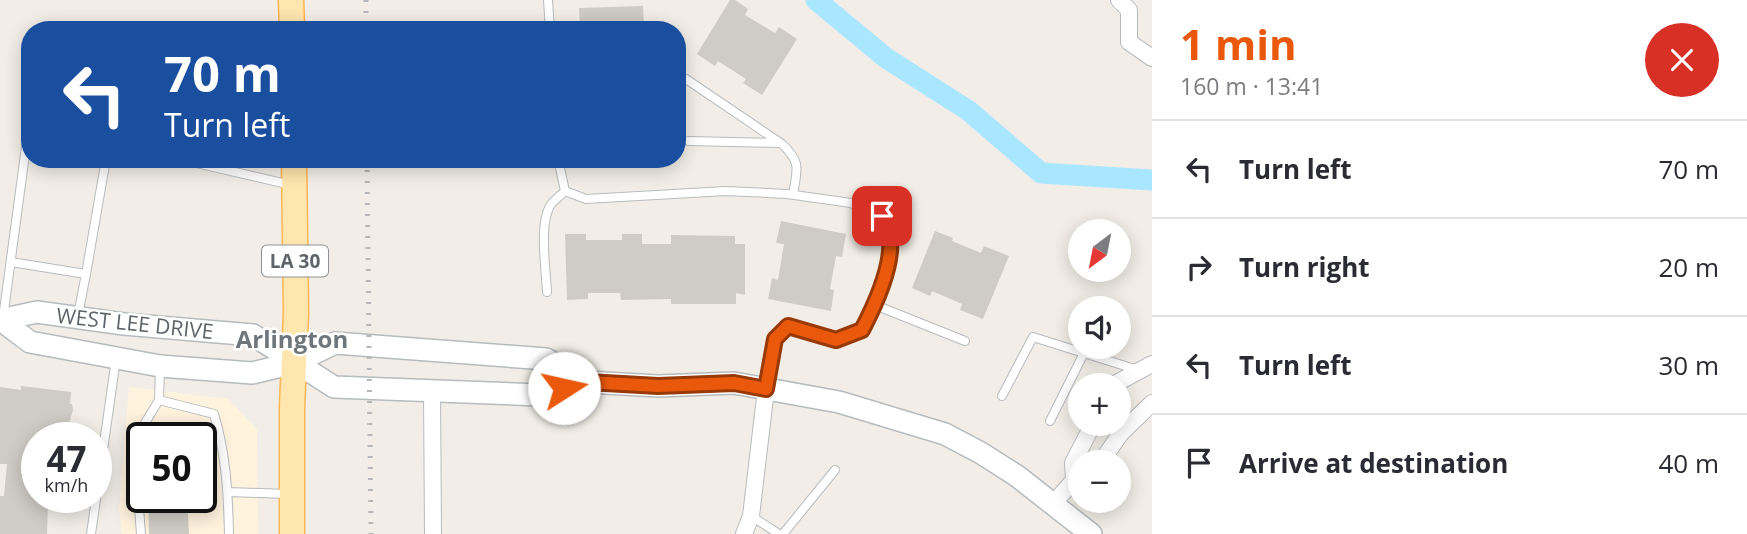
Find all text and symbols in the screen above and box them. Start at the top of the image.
text: 1 min [1180,15,1297,72]
button: close [1645,23,1719,97]
text: 70 m [164,40,281,106]
icon: left [49,49,140,140]
text: 160 m · 13:41 [1180,70,1323,102]
text: Turn left [164,103,290,146]
icon: left [1180,150,1218,188]
text: Turn left [1239,151,1351,187]
text: 70 m [1658,151,1719,187]
pin [852,186,912,246]
icon: arrive [863,197,901,235]
north arrow [1068,219,1130,282]
map controls [1068,219,1131,513]
road number: LA 30 [262,246,328,276]
icon: right [1180,248,1218,286]
text: Turn right [1239,249,1370,285]
text: 20 m [1658,249,1719,285]
button: sound [1068,296,1131,359]
street label: WEST LEE DRIVE [55,301,215,345]
district label: Arlington [236,322,348,355]
icon: left [1180,346,1218,384]
text: Turn left [1239,347,1351,383]
text: 30 m [1658,347,1719,383]
position arrow [527,351,601,425]
button: + [1068,373,1131,436]
speed limit sign: 50 [126,422,217,513]
text: 47 [46,435,87,482]
icon: arrive [1180,444,1218,482]
text: Arrive at destination [1239,445,1508,481]
text: 40 m [1658,445,1719,481]
button: − [1068,450,1131,513]
text: km/h [45,473,88,497]

